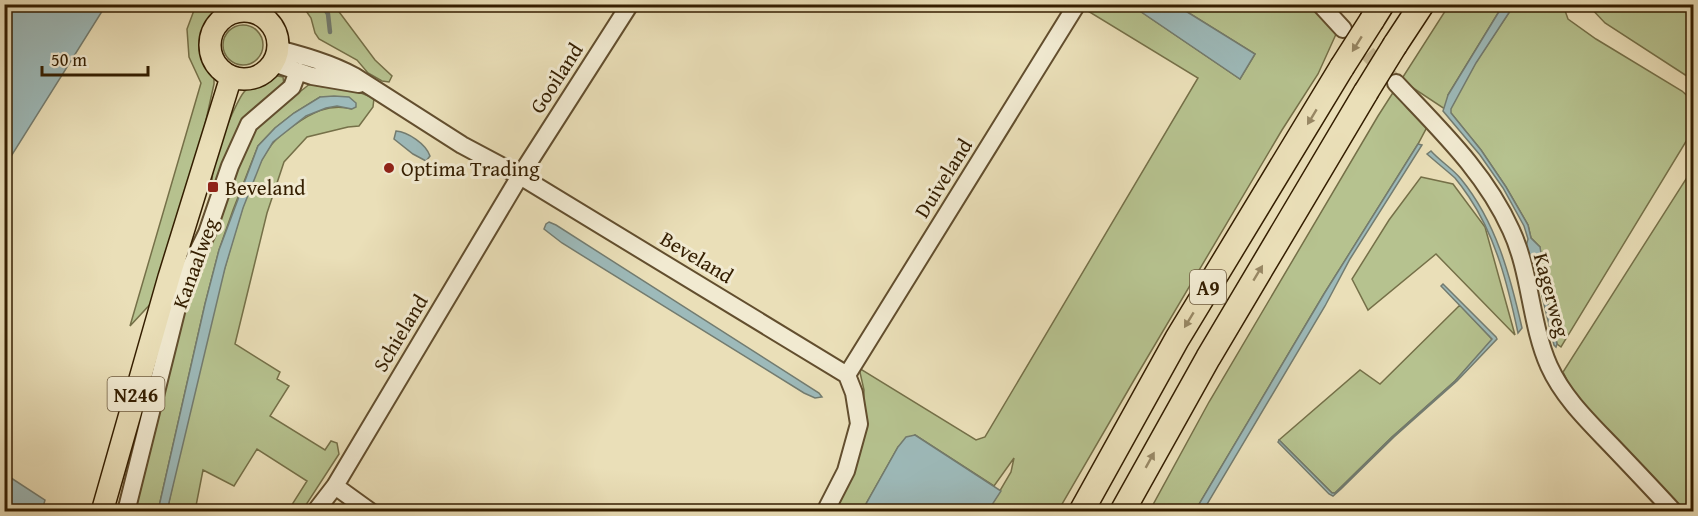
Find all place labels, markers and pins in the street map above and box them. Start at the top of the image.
place label: Optima Trading [401,153,540,184]
marker: Optima Trading [382,161,396,175]
place label: Beveland [225,172,306,203]
marker: Beveland [206,180,220,194]

